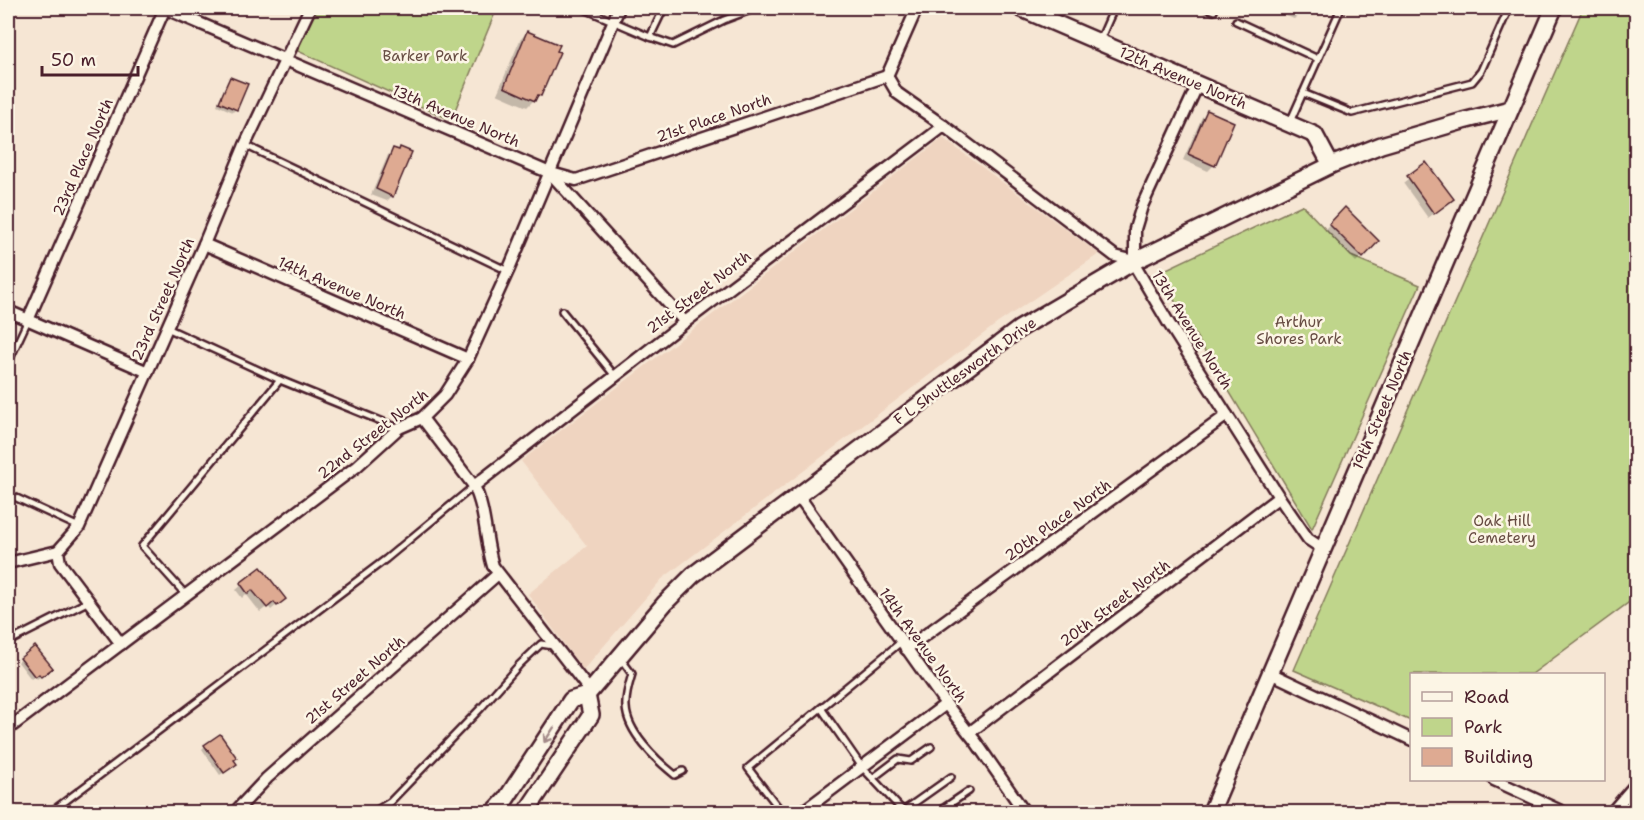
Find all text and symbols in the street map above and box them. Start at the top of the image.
scale bar [42,39,138,77]
street label: 12th Avenue North [1116,42,1250,114]
park label: Barker Park [382,46,468,66]
text: 50 m [51,48,96,72]
street label: 13th Avenue North [389,80,523,152]
street label: 21st Place North [654,89,774,147]
street label: 23rd Place North [48,95,118,219]
street label: 23rd Street North [127,234,199,364]
street label: 21st Street North [643,246,755,338]
street label: 14th Avenue North [275,252,409,324]
street label: 13th Avenue North [1147,267,1237,393]
park label: Arthur Shores Park [1256,312,1342,349]
street label: F L Shuttlesworth Drive [890,313,1040,429]
street label: 19th Street North [1348,347,1416,473]
street label: 22nd Street North [314,385,432,483]
street label: 20th Place North [1001,475,1115,565]
park label: Oak Hill Cemetery [1468,511,1536,548]
street label: 20th Street North [1056,555,1174,651]
street label: 14th Avenue North [875,584,971,706]
street label: 21st Street North [301,631,409,729]
legend [1410,673,1605,781]
text: Road [1464,685,1509,709]
text: Park [1464,715,1503,739]
one-way arrow [542,726,554,743]
text: Building [1464,745,1533,769]

